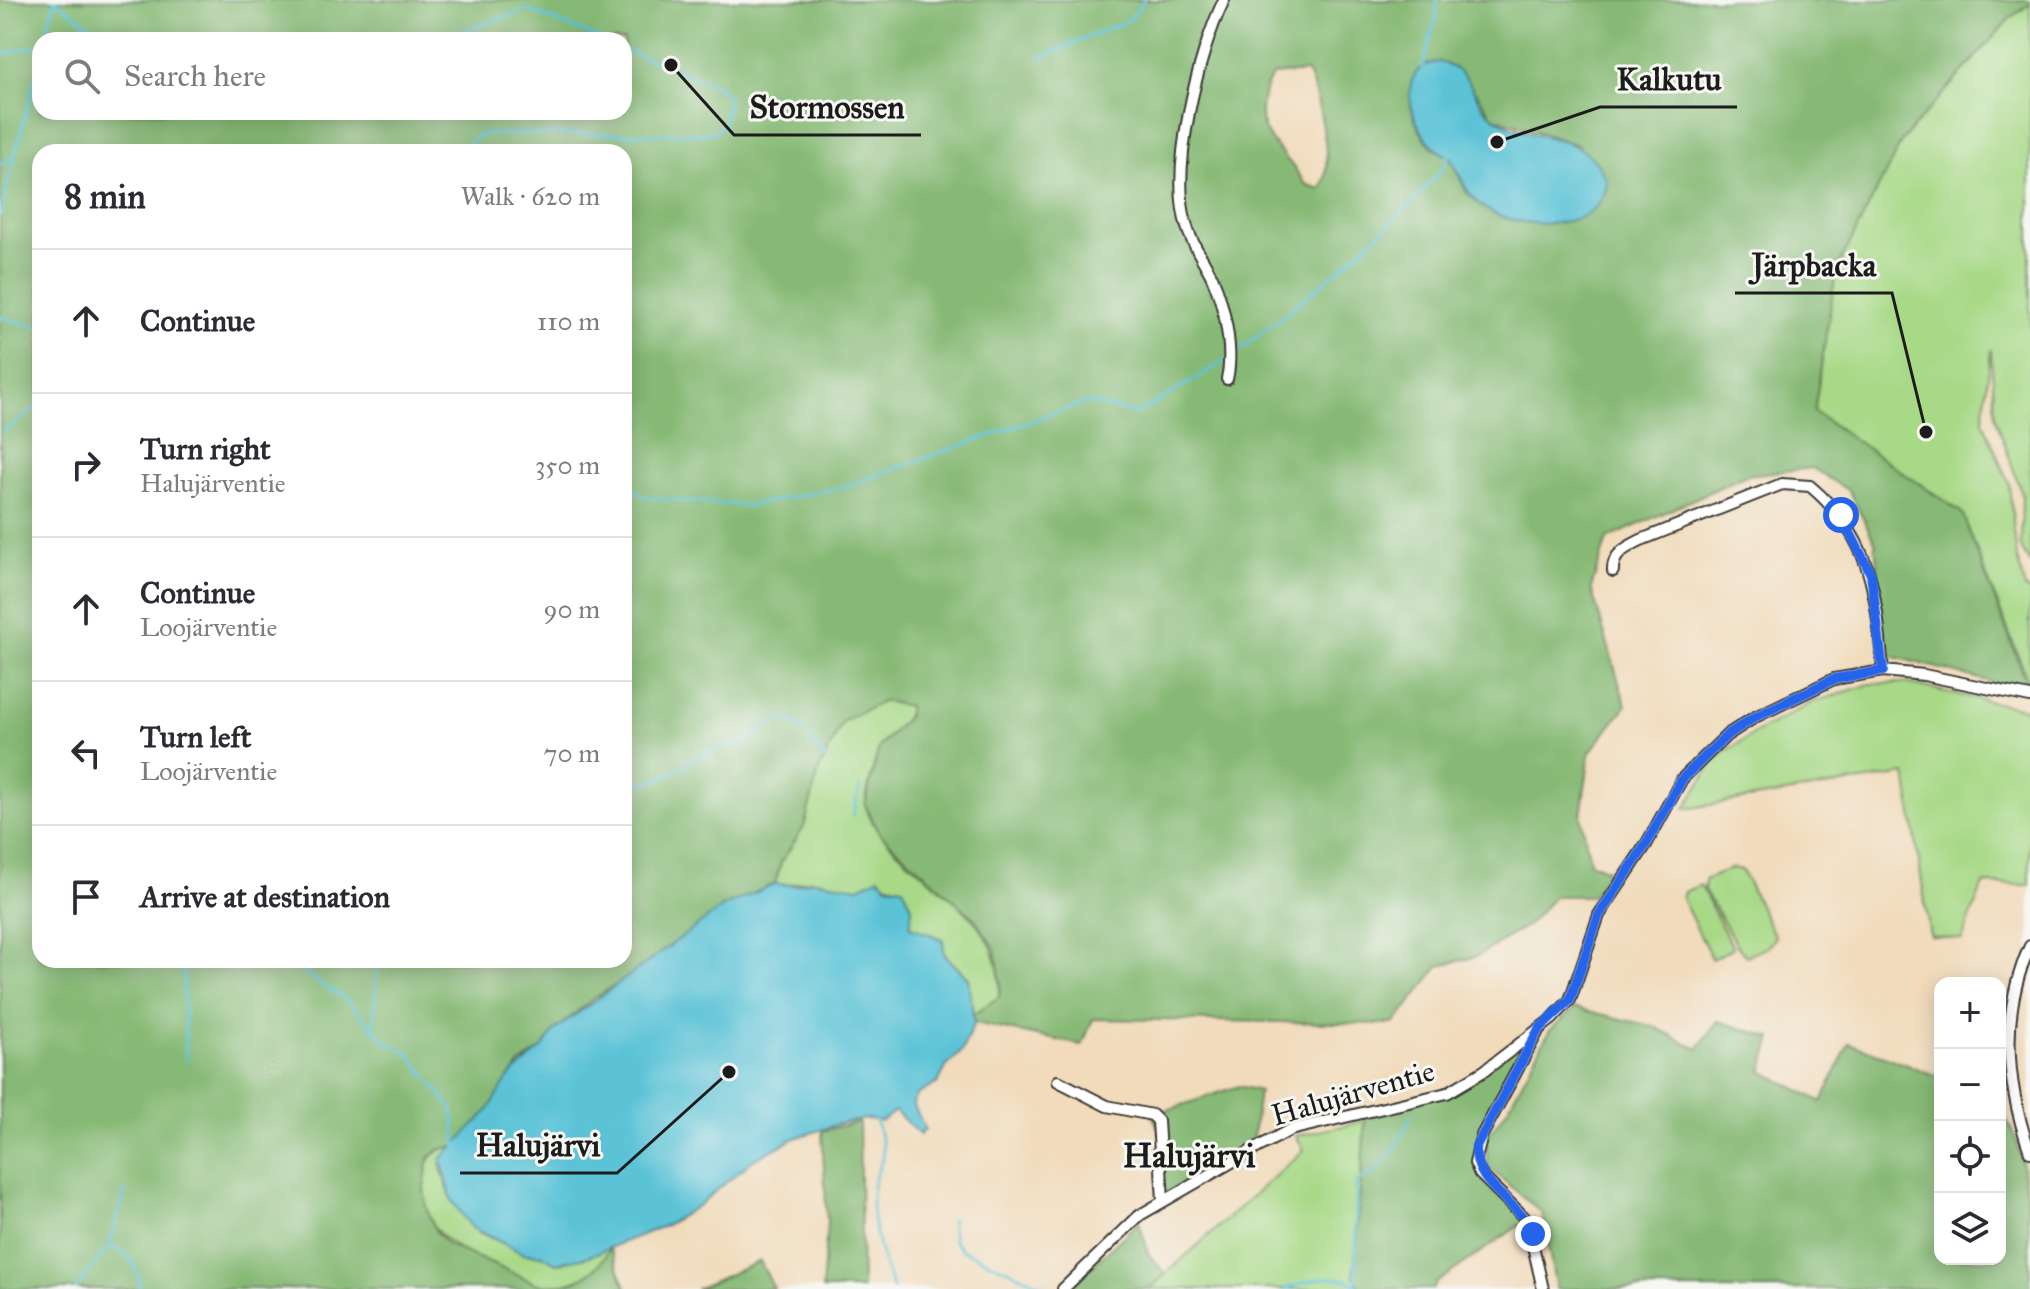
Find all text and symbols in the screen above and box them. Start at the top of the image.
search box [32,32,632,120]
callout: Kalkutu [1600,51,1737,107]
icon: search [60,54,104,98]
text: Search here [124,58,266,94]
text: Kalkutu [1616,60,1722,99]
callout: Stormossen [734,79,921,135]
text: Stormossen [749,88,905,127]
text: 8 min [64,176,146,217]
text: Walk · 620 m [461,180,600,212]
callout: Järpbacka [1735,237,1892,293]
text: Järpbacka [1748,246,1878,285]
icon: ahead [64,299,108,343]
text: Continue [140,303,255,339]
text: 110 m [537,305,600,337]
text: Turn right [140,431,271,467]
icon: right [64,443,108,487]
text: 350 m [535,449,600,481]
text: Halujärventie [140,467,286,499]
route start [1823,497,1859,533]
text: Continue [140,575,255,611]
icon: ahead [64,587,108,631]
text: 90 m [543,593,600,625]
text: Loojärventie [140,611,277,643]
text: Turn left [140,719,251,755]
icon: left [64,731,108,775]
text: 70 m [544,737,600,769]
text: Loojärventie [140,755,277,787]
icon: arrive [64,875,108,919]
text: Arrive at destination [140,879,390,915]
map controls [1934,977,2006,1265]
button: + [1934,977,2006,1049]
button: − [1934,1049,2006,1121]
street label: Halujärventie [1267,1053,1439,1133]
callout: Halujärvi [460,1117,617,1173]
button: locate [1934,1121,2006,1193]
text: Halujärvi [476,1126,601,1165]
district label: Halujärvi [1123,1135,1256,1176]
button: layers [1934,1193,2006,1265]
route end [1515,1216,1551,1252]

